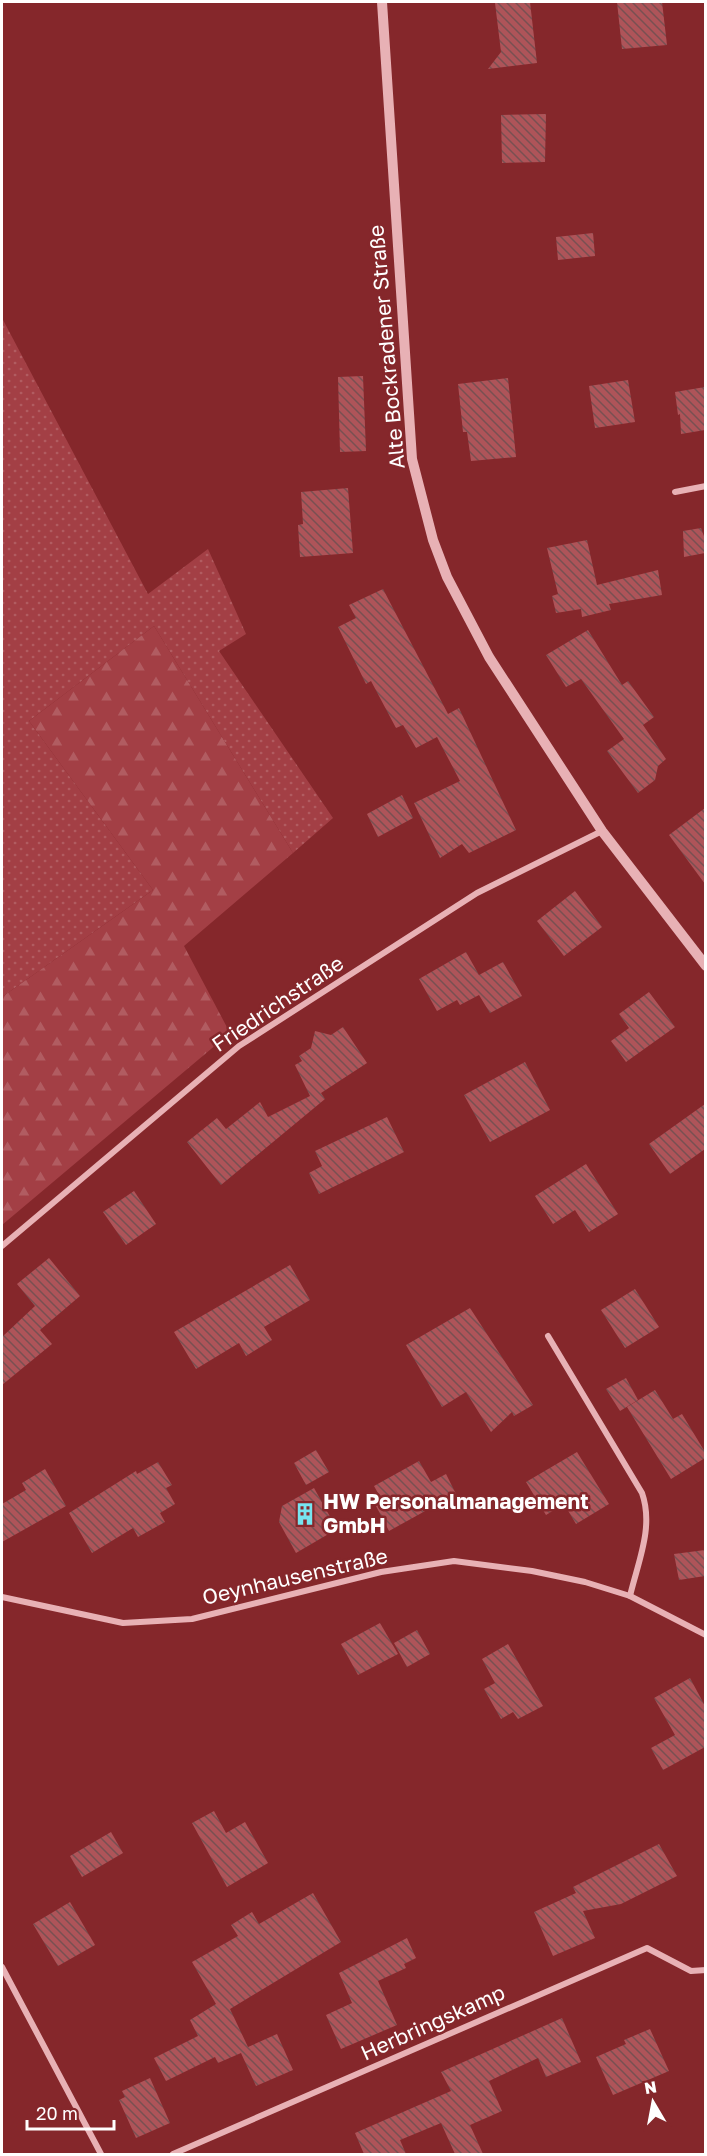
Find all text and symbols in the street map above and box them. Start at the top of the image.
street label: Alte Bockradener Straße [362,224,410,470]
street label: Friedrichstraße [207,950,348,1057]
place label: HW Personalmanagement GmbH [323,1488,589,1538]
building icon: HW Personalmanagement GmbH [292,1501,318,1527]
street label: Oeynhausenstraße [200,1542,390,1610]
street label: Herbringskamp [356,1979,509,2065]
north arrow [623,2072,683,2132]
text: N [643,2076,658,2098]
scale bar [27,2093,114,2131]
text: 20 m [36,2102,78,2124]

